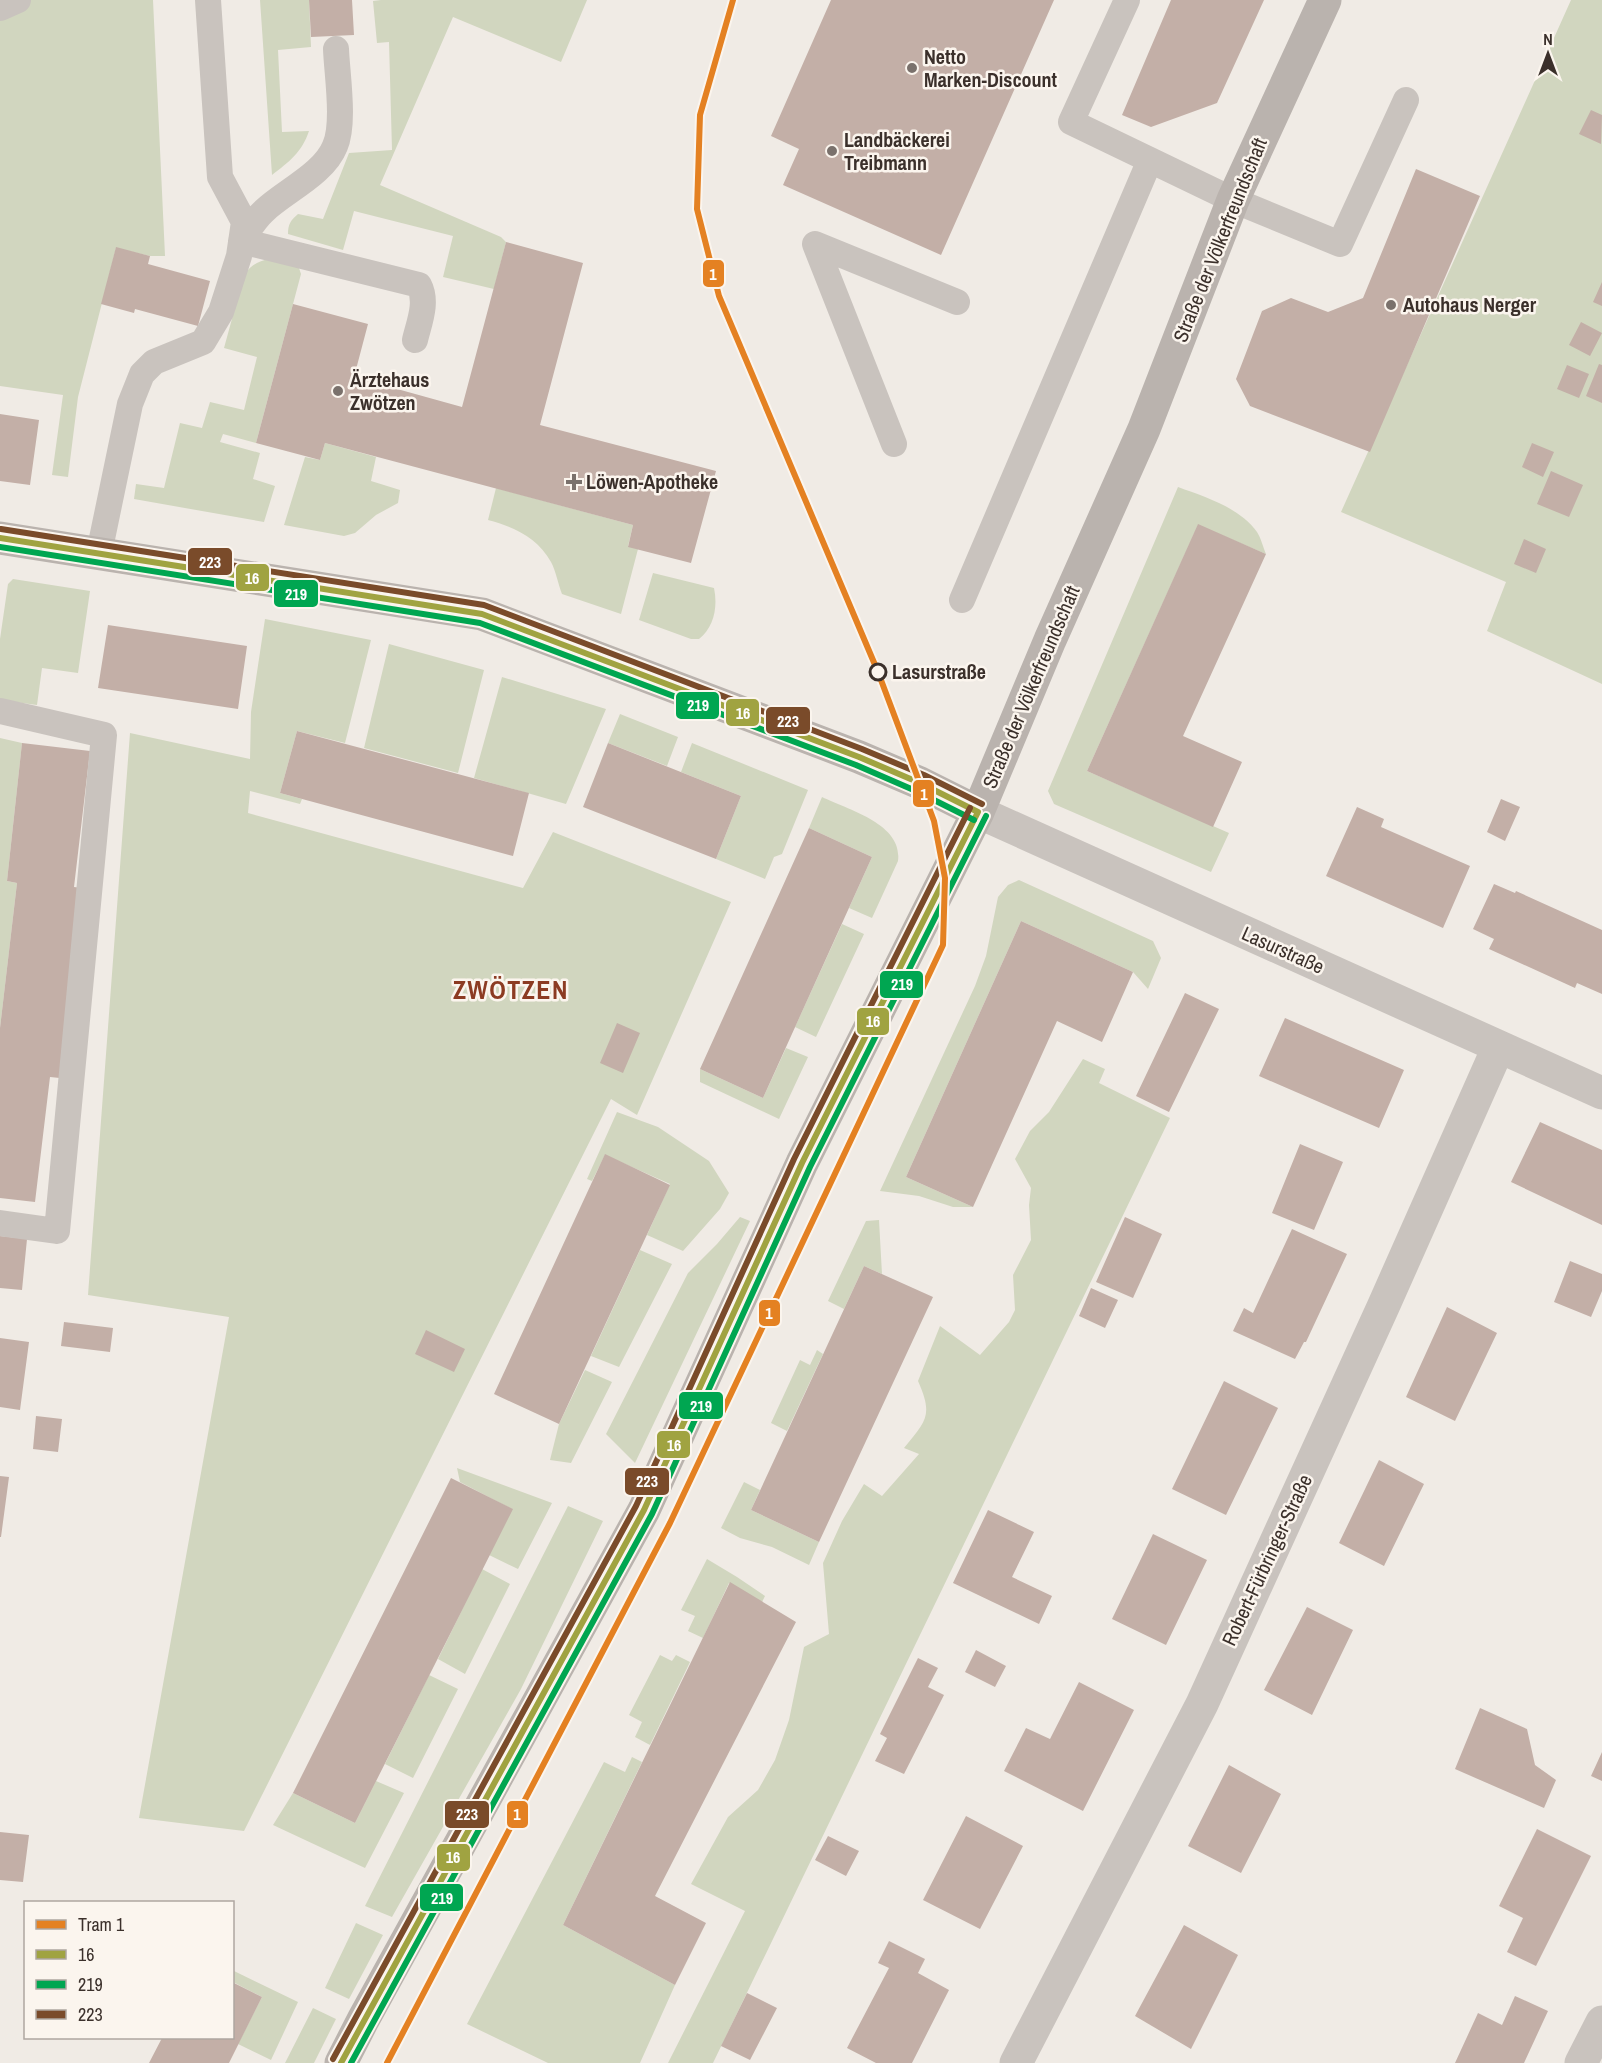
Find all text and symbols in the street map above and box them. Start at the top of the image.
north arrow [1518,24,1578,84]
text: N [1543,28,1553,50]
place label: Netto Marken-Discount [924,43,1058,93]
marker: Netto Marken-Discount [905,61,919,75]
place label: Landbäckerei Treibmann [844,126,950,176]
street label: Straße der Völkerfreundschaft [1166,133,1273,346]
marker: Landbäckerei Treibmann [825,144,839,158]
line badge: 1 [702,259,725,288]
text: 1 [709,263,717,285]
place label: Autohaus Nerger [1403,291,1537,318]
marker: Autohaus Nerger [1384,298,1398,312]
place label: Ärztehaus Zwötzen [350,366,429,416]
marker: Ärztehaus Zwötzen [331,384,345,398]
place label: Löwen-Apotheke [586,468,718,495]
marker: Löwen-Apotheke [567,475,581,489]
line badge: 223 [187,547,233,576]
text: 223 [199,551,221,573]
line badge: 16 [235,563,270,592]
text: 16 [245,567,259,589]
line badge: 219 [273,579,319,608]
street label: Straße der Völkerfreundschaft [976,581,1086,792]
text: 219 [285,583,307,605]
place label: Lasurstraße [892,658,986,685]
marker: Lasurstraße [869,663,887,681]
line badge: 219 [675,691,720,720]
text: 219 [687,694,709,716]
line badge: 16 [725,698,760,727]
text: 16 [736,702,750,724]
line badge: 223 [765,706,811,735]
text: 223 [777,710,799,732]
line badge: 1 [912,779,935,808]
text: 1 [920,783,928,805]
street label: Lasurstraße [1238,919,1329,980]
line badge: 219 [879,970,924,999]
district label: ZWÖTZEN [453,972,569,1007]
text: 219 [891,973,913,995]
line badge: 16 [856,1007,890,1036]
text: 16 [866,1010,880,1032]
line badge: 1 [758,1299,781,1327]
text: 1 [765,1302,773,1324]
line badge: 219 [678,1391,724,1420]
text: 219 [690,1395,712,1417]
line badge: 16 [656,1430,691,1459]
text: 16 [667,1434,681,1456]
line badge: 223 [624,1467,670,1496]
text: 223 [636,1470,658,1492]
street label: Robert-Fürbringer-Straße [1215,1470,1318,1650]
line badge: 223 [444,1800,490,1829]
line badge: 1 [506,1800,529,1829]
text: 223 [456,1803,478,1825]
text: 1 [513,1803,521,1825]
line badge: 16 [436,1843,471,1872]
text: 16 [446,1846,460,1868]
line badge: 219 [419,1883,464,1912]
text: 219 [431,1887,453,1909]
legend [24,1901,234,2039]
text: Tram 1 [78,1912,125,1937]
text: 16 [78,1942,94,1967]
text: 219 [78,1972,103,1997]
text: 223 [78,2002,103,2027]

